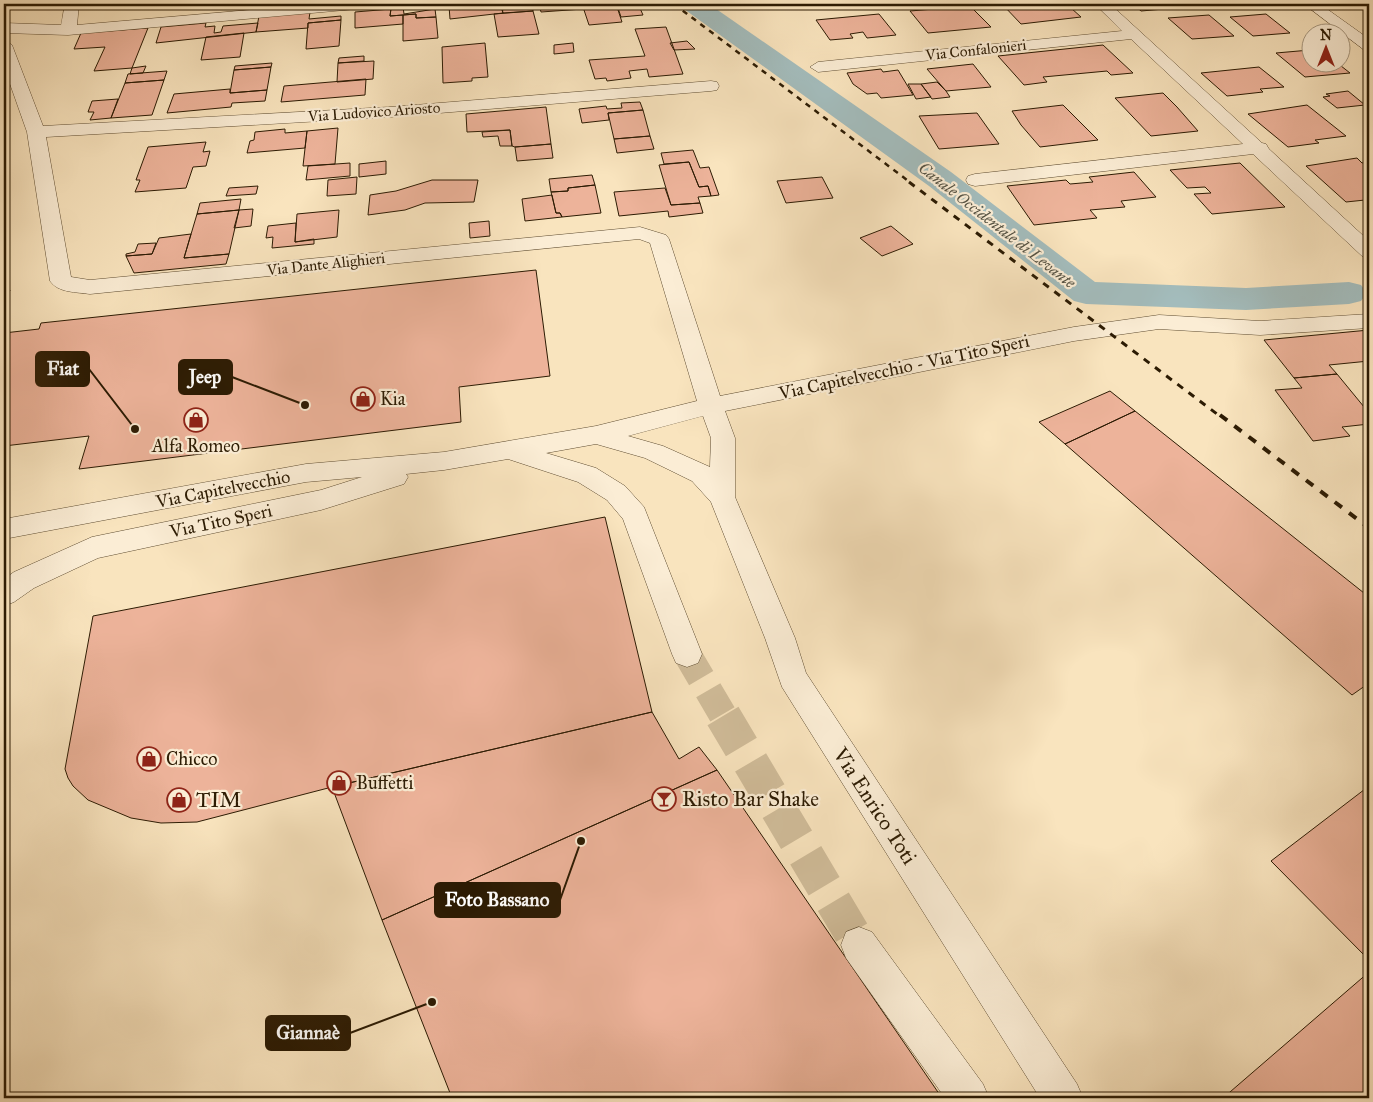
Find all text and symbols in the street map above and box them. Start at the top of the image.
north arrow [1300,22,1350,72]
text: N [1320,27,1332,44]
street label: Via Confalonieri [924,36,1027,64]
street label: Via Ludovico Ariosto [306,98,441,126]
water label: Canale Occidentale di Levante [915,158,1080,293]
street label: Via Dante Alighieri [265,249,386,279]
street label: Via Capitelvecchio - Via Tito Speri [776,330,1031,405]
callout: Fiat [36,352,89,386]
text: Fiat [47,357,79,380]
callout: Jeep [179,360,232,394]
text: Jeep [186,365,222,389]
shop icon: Kia [350,386,376,412]
place label: Kia [380,388,406,410]
shop icon: Alfa Romeo [183,407,209,433]
place label: Alfa Romeo [151,435,240,457]
street label: Via Capitelvecchio [153,465,292,513]
street label: Via Tito Speri [167,499,274,543]
street label: Via Enrico Toti [827,742,923,870]
shop icon: Chicco [136,746,162,772]
place label: Chicco [166,748,218,770]
shop icon: Buffetti [326,770,352,796]
place label: Buffetti [356,772,413,794]
bar icon: Risto Bar Shake [651,786,677,812]
place label: Risto Bar Shake [682,786,819,812]
shop icon: TIM [166,787,192,813]
place label: TIM [196,787,241,813]
callout: Foto Bassano [435,883,560,917]
text: Foto Bassano [445,888,550,911]
callout: Giannaè [266,1016,350,1050]
text: Giannaè [276,1021,340,1044]

